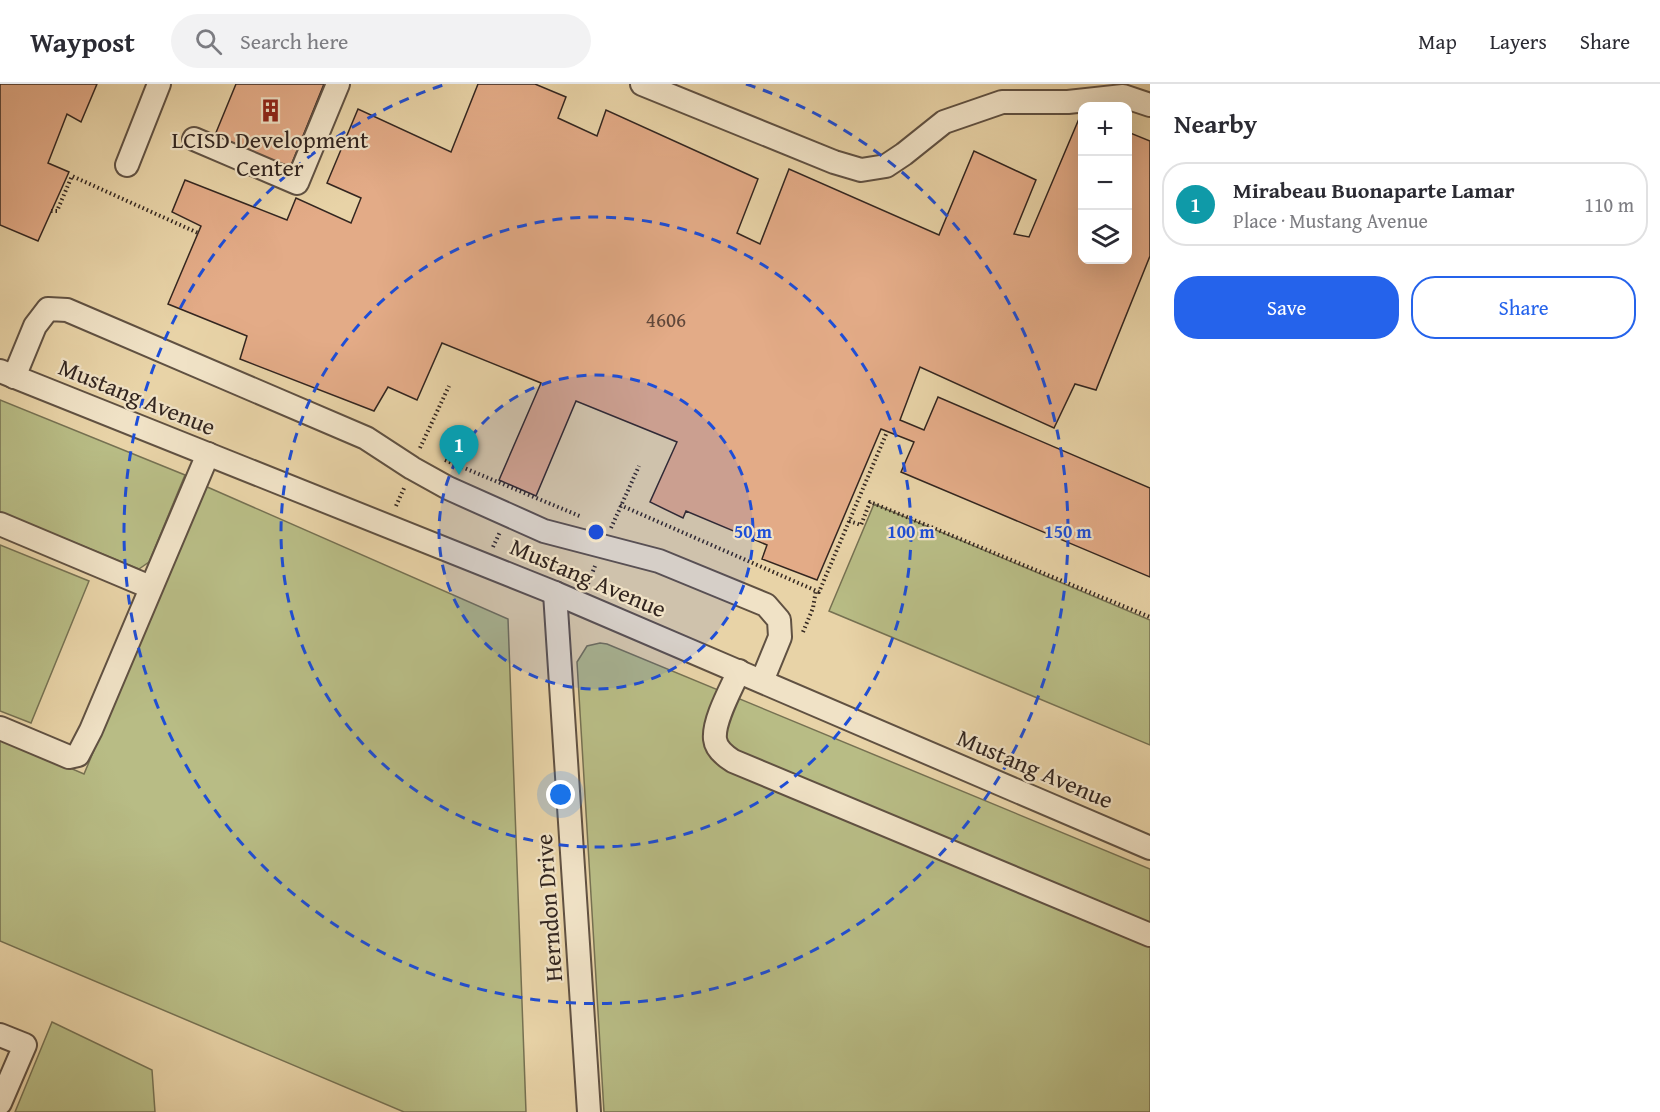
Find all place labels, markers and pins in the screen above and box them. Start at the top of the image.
building icon: LCISD Development Center [257,97,283,123]
place label: LCISD Development Center [172,122,369,185]
pin: 1 [440,426,478,475]
centre of rings [586,522,606,542]

